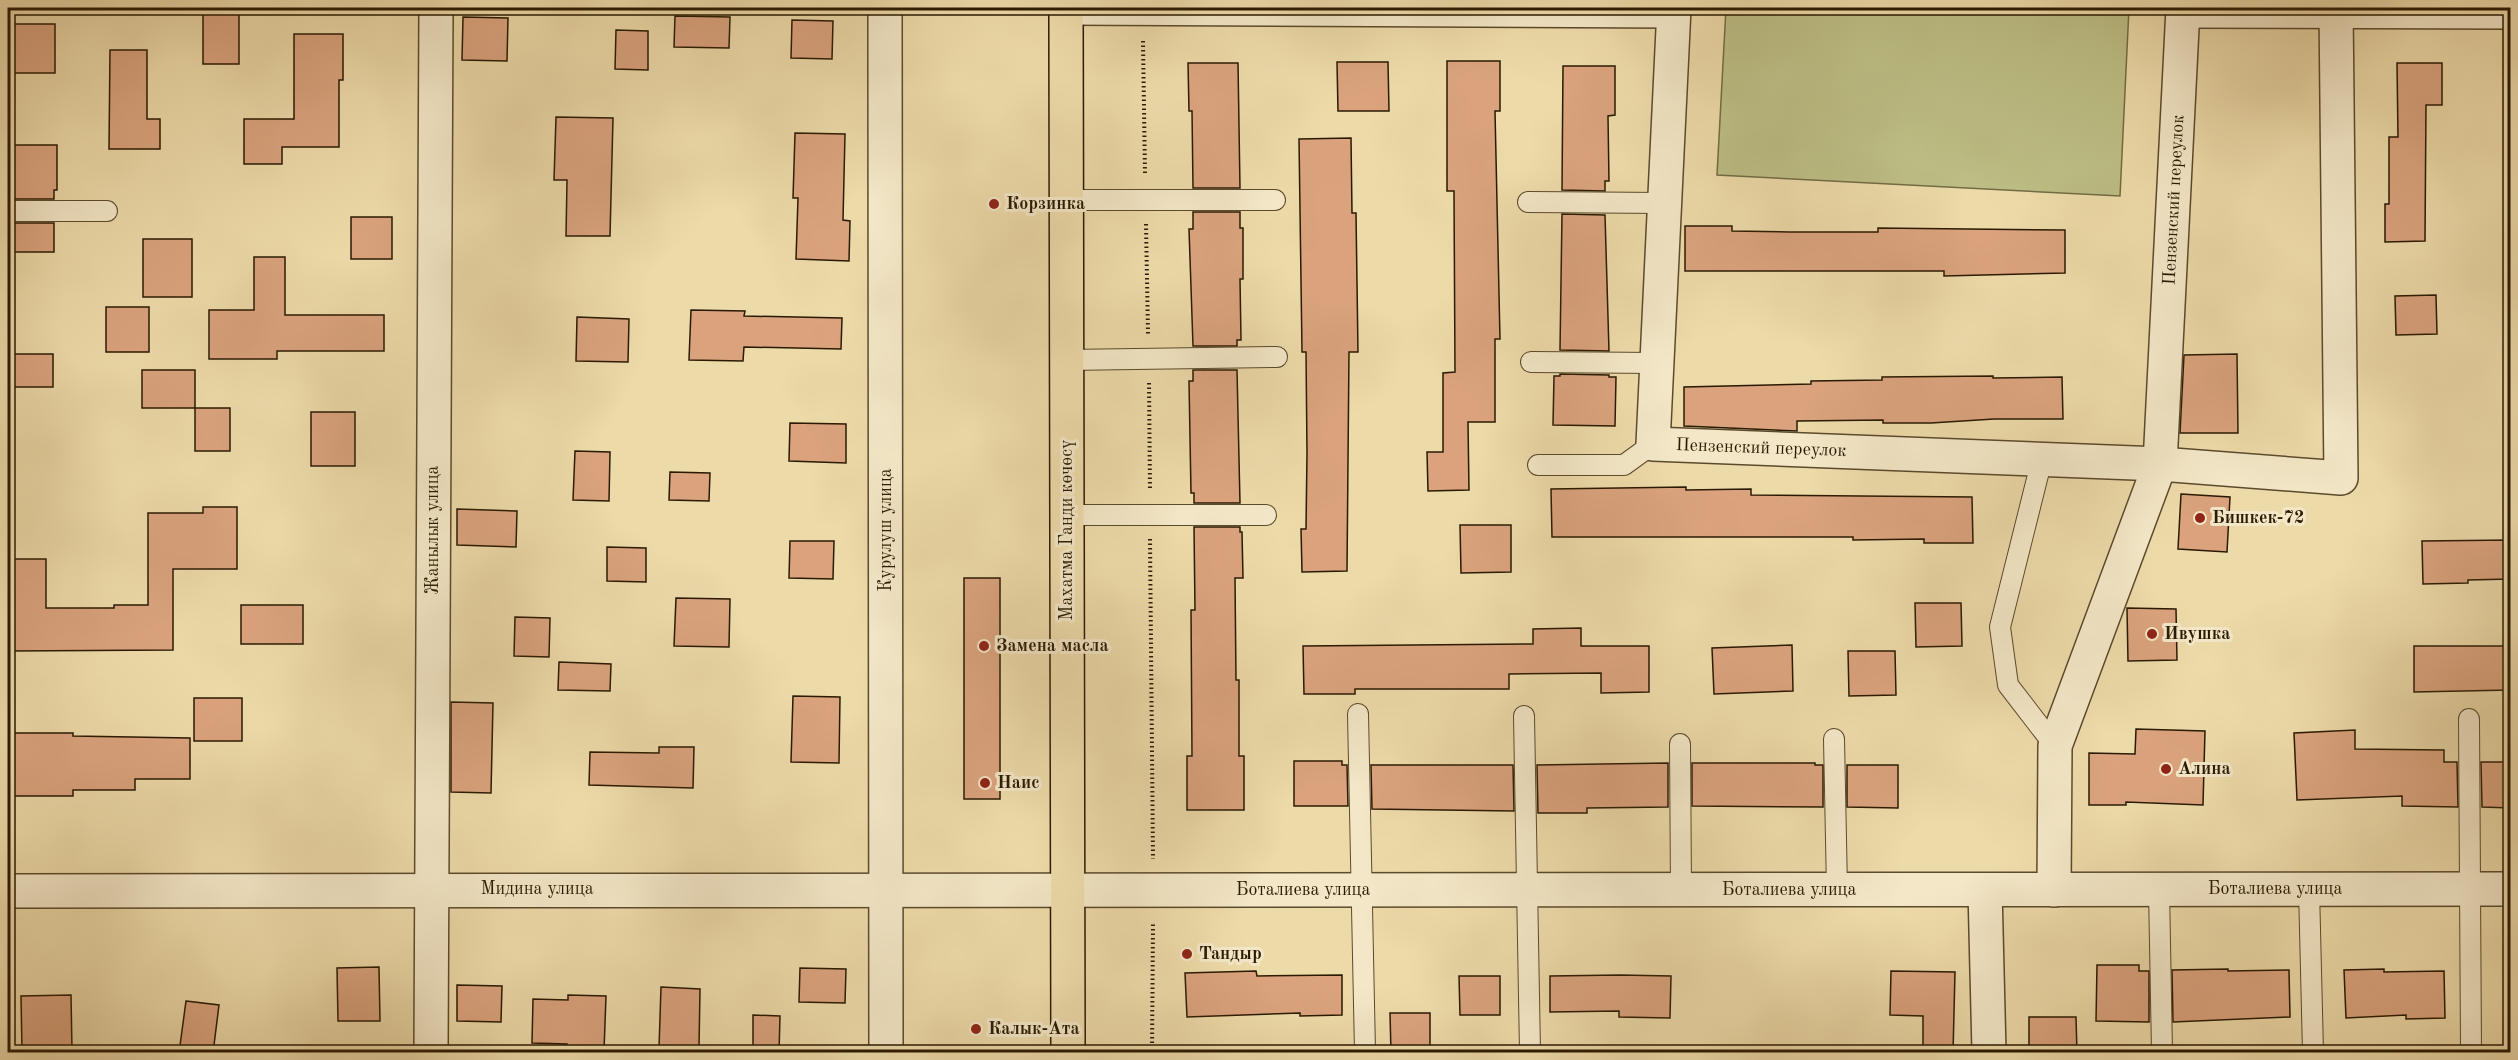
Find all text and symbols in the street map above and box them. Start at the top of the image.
street label: Пензенский переулок [2161,114,2187,286]
place label: Корзинка [1006,195,1085,213]
marker: Корзинка [987,197,1001,211]
street label: Пензенский переулок [1675,436,1847,460]
street label: Махатма Ганди көчөсү [1058,439,1076,621]
street label: Жанылык улица [424,465,442,594]
street label: Курулуш улица [877,468,895,592]
place label: Бишкек-72 [2212,509,2304,527]
marker: Бишкек-72 [2193,511,2207,525]
place label: Ивушка [2164,625,2230,643]
marker: Ивушка [2145,627,2159,641]
place label: Замена масла [996,637,1109,655]
marker: Замена масла [977,639,991,653]
place label: Алина [2178,760,2231,778]
marker: Алина [2159,762,2173,776]
place label: Наис [997,774,1040,792]
marker: Наис [978,776,992,790]
street label: Мидина улица [480,880,594,898]
street label: Боталиева улица [2208,880,2342,898]
street label: Боталиева улица [1236,881,1370,899]
street label: Боталиева улица [1722,881,1856,899]
place label: Тандыр [1199,945,1262,963]
marker: Тандыр [1180,947,1194,961]
place label: Калык-Ата [988,1020,1080,1038]
marker: Калык-Ата [969,1022,983,1036]

